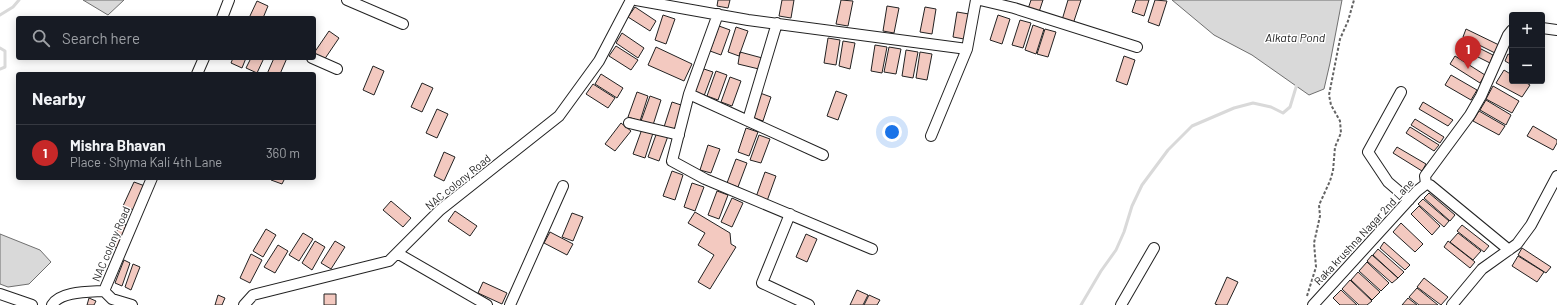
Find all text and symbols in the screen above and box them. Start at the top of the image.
map controls [1509,12,1545,84]
button: + [1509,12,1545,48]
search box [16,16,316,60]
icon: search [30,27,52,49]
text: Search here [62,29,140,47]
water label: Alkata Pond [1265,30,1326,44]
pin: 1 [1455,36,1481,69]
button: − [1509,48,1545,84]
text: Nearby [32,88,86,108]
your location [882,122,902,142]
text: Mishra Bhavan [70,136,166,154]
text: 1 [43,145,47,161]
text: 360 m [266,145,300,161]
street label: NAC colony Road [422,151,493,212]
text: Place · Shyma Kali 4th Lane [70,154,222,170]
street label: Raka krushna Nagar 2nd Lane [1311,176,1416,287]
street label: NAC colony Road [89,204,132,283]

